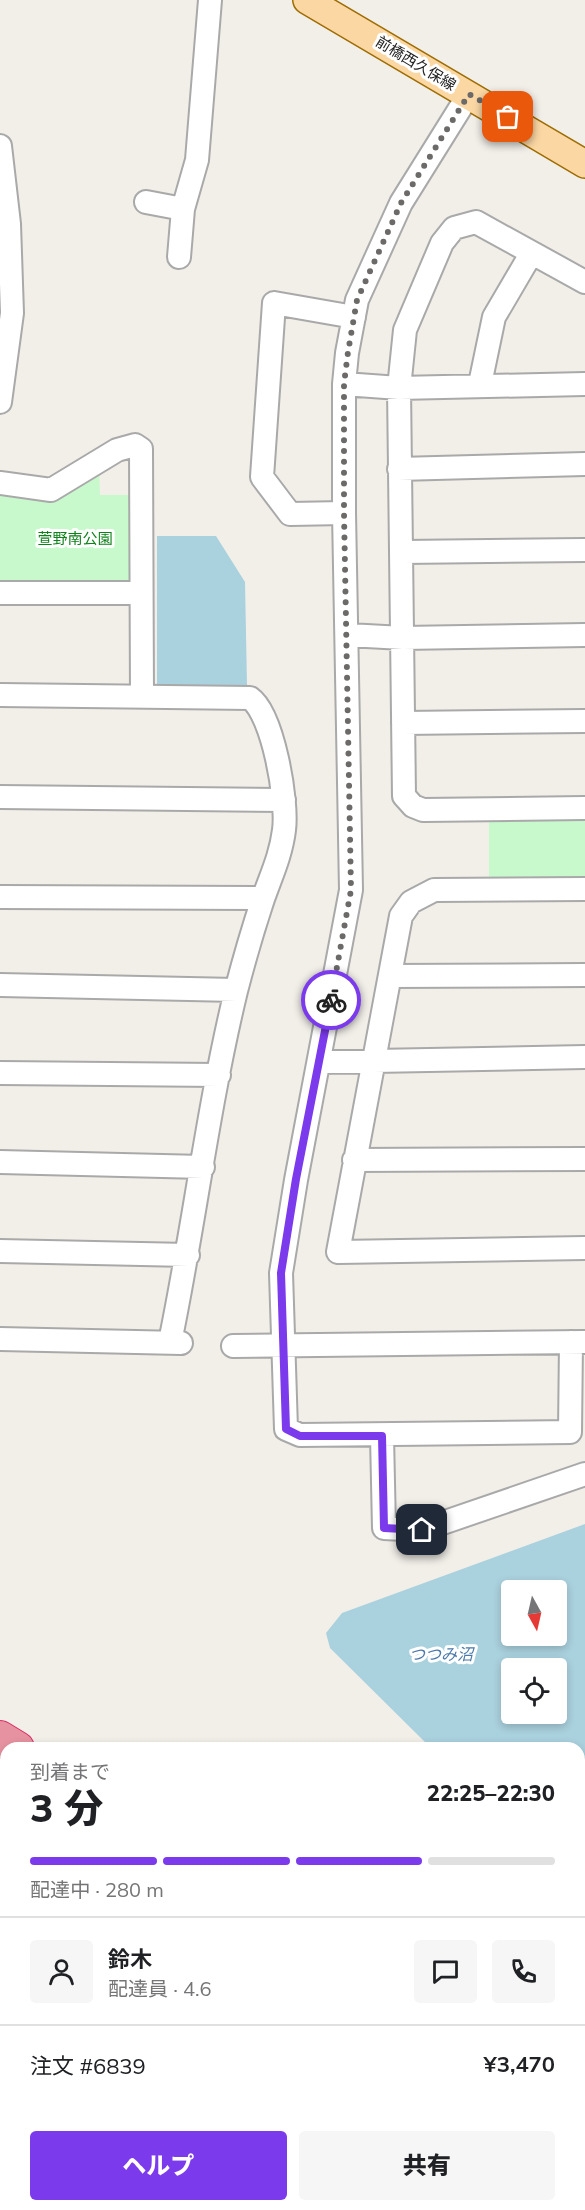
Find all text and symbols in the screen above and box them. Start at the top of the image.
street label: 前橋西久保線 [373,32,459,94]
pin [482,91,533,142]
icon: bag [491,100,524,133]
park label: 萱野南公園 [37,529,113,548]
courier [301,970,361,1030]
icon: bike [315,984,348,1017]
pin [396,1504,447,1555]
icon: home [405,1513,438,1546]
north arrow [501,1580,567,1646]
map controls [501,1580,567,1724]
water label: つつみ沼 [409,1644,475,1664]
button: locate [501,1658,567,1724]
text: 到着まで [30,1759,110,1784]
text: 22:25–22:30 [427,1779,555,1807]
text: 3 分 [30,1783,103,1832]
text: 配達中 · 280 m [30,1877,164,1902]
button: person [30,1940,93,2003]
button: chat [414,1940,477,2003]
button: phone [492,1940,555,2003]
text: 鈴木 [108,1945,152,1973]
text: 配達員 · 4.6 [108,1976,212,2001]
text: ¥3,470 [484,2050,555,2078]
text: 注文 #6839 [30,2052,146,2080]
button: ヘルプ [30,2131,287,2200]
button: 共有 [299,2131,555,2200]

